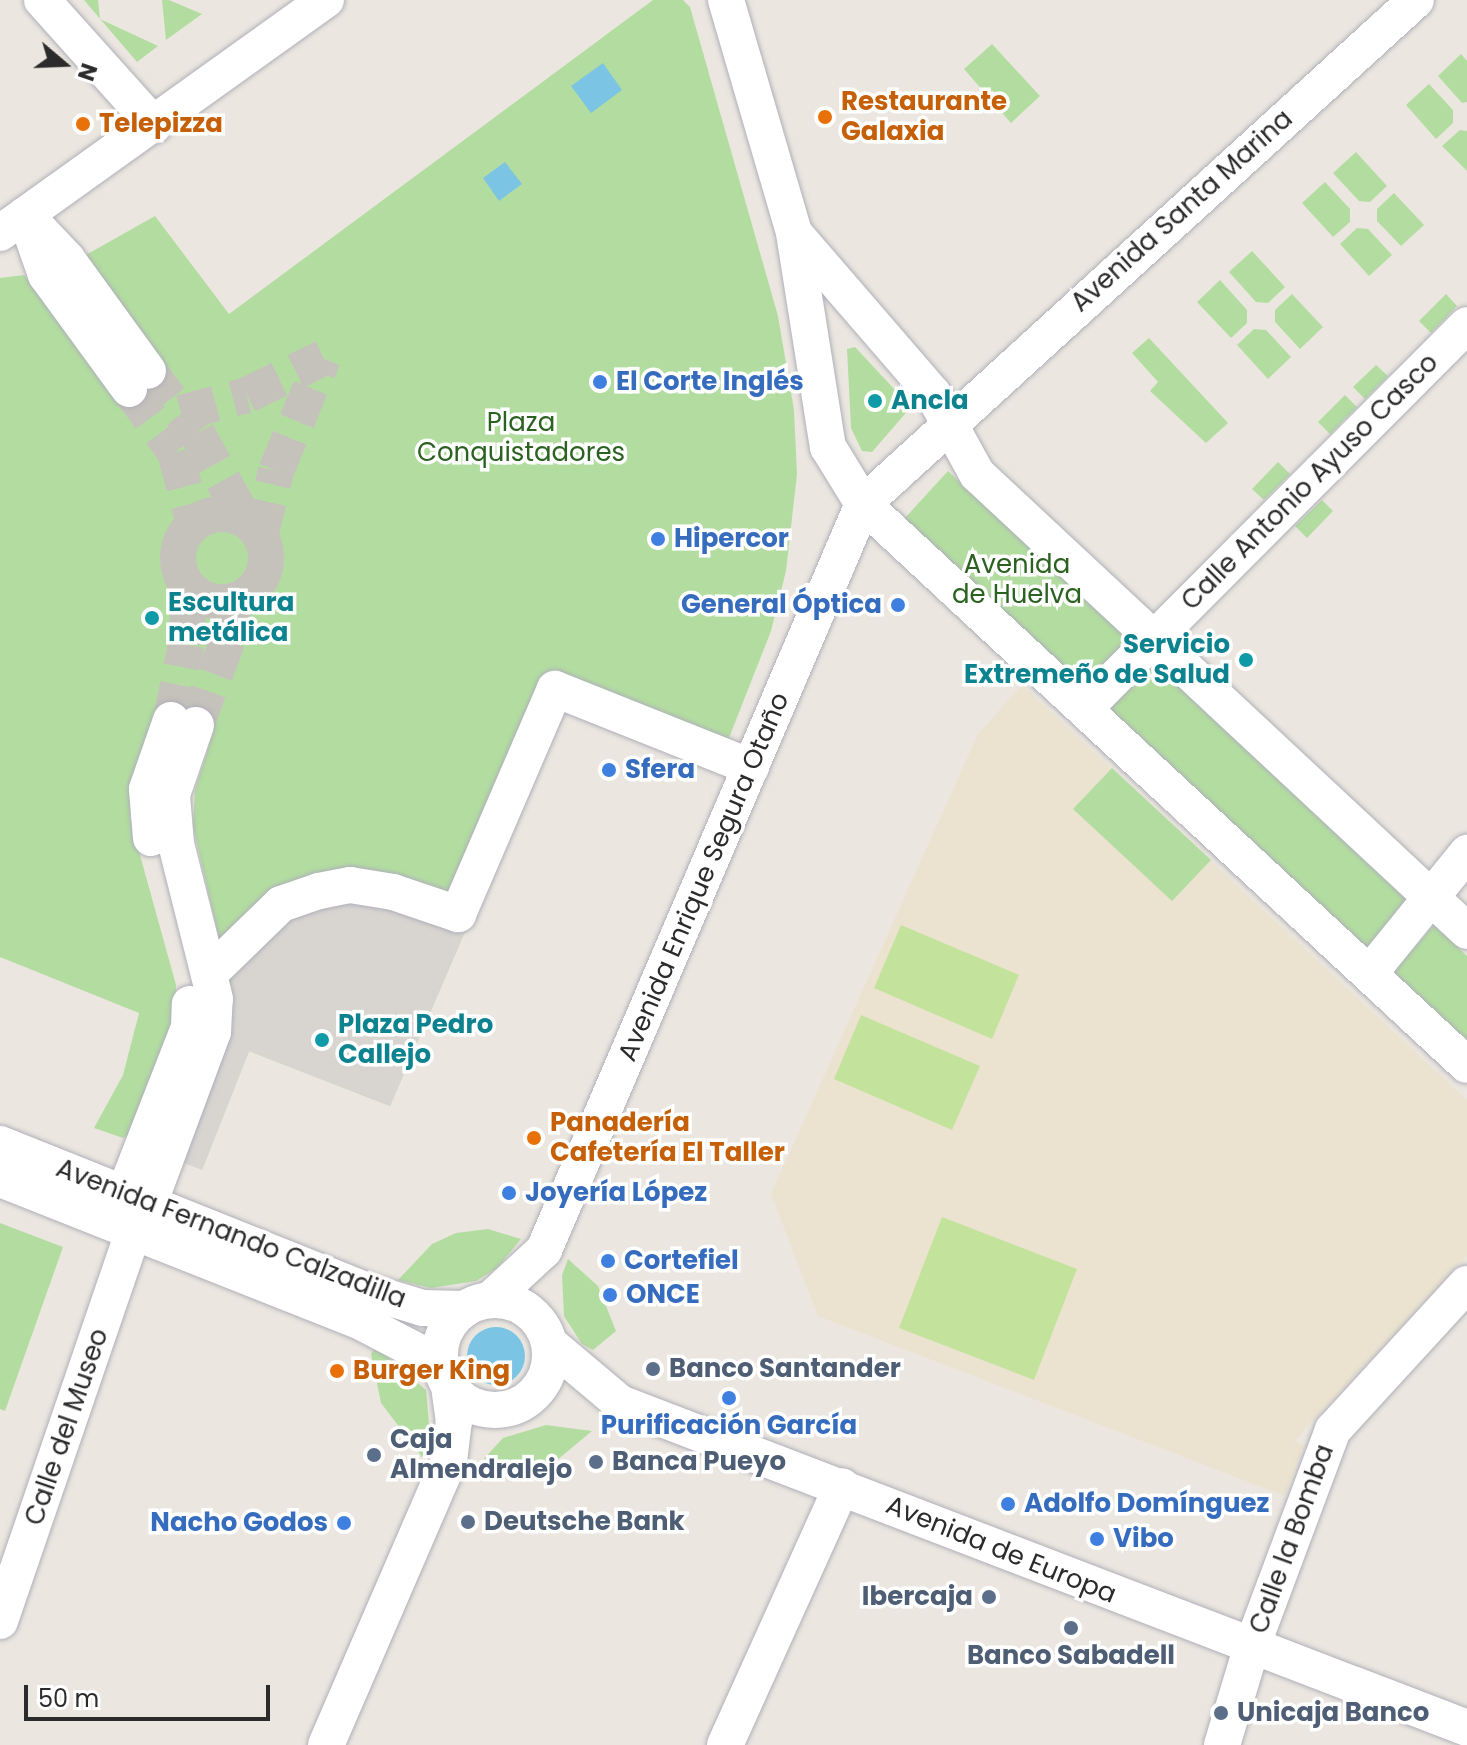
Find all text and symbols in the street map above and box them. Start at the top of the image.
north arrow [24,24,104,104]
text: N [70,59,105,85]
place label: Restaurante Galaxia [841,86,1007,148]
street label: Avenida Santa Marina [1065,103,1299,319]
place label: Telepizza [99,108,223,140]
marker: Restaurante Galaxia [816,108,834,126]
marker: Telepizza [74,115,92,133]
street label: Calle Antonio Ayuso Casco [1175,347,1445,617]
place label: El Corte Inglés [616,366,804,398]
marker: El Corte Inglés [591,373,609,391]
place label: Ancla [891,385,969,417]
marker: Ancla [866,392,884,410]
park label: Plaza Conquistadores [417,407,625,468]
place label: Hipercor [674,523,789,555]
marker: Hipercor [649,530,667,548]
park label: Avenida de Huelva [952,549,1082,610]
place label: Escultura metálica [168,587,294,648]
place label: General Óptica [681,589,882,621]
marker: General Óptica [889,596,907,614]
marker: Escultura metálica [143,609,161,627]
place label: Servicio Extremeño de Salud [964,629,1230,690]
marker: Servicio Extremeño de Salud [1237,651,1255,669]
street label: Avenida Enrique Segura Otaño [612,688,796,1066]
place label: Sfera [625,754,695,786]
marker: Sfera [600,761,618,779]
place label: Plaza Pedro Callejo [338,1009,493,1070]
marker: Plaza Pedro Callejo [313,1031,331,1049]
place label: Panadería Cafetería El Taller [550,1107,785,1168]
marker: Panadería Cafetería El Taller [525,1129,543,1147]
street label: Avenida Fernando Calzadilla [52,1153,410,1315]
place label: Joyería López [525,1177,707,1209]
marker: Joyería López [500,1184,518,1202]
place label: Cortefiel [624,1245,739,1277]
marker: Cortefiel [599,1252,617,1270]
place label: ONCE [626,1279,700,1311]
marker: ONCE [601,1286,619,1304]
street label: Calle del Museo [19,1325,115,1529]
place label: Banco Santander [669,1353,901,1385]
place label: Burger King [353,1355,510,1387]
marker: Banco Santander [644,1360,662,1378]
marker: Burger King [328,1362,346,1380]
marker: Purificación García [720,1389,738,1407]
place label: Purificación García [601,1410,857,1442]
place label: Caja Almendralejo [390,1424,572,1486]
street label: Calle la Bomba [1243,1440,1341,1638]
marker: Caja Almendralejo [365,1446,383,1464]
place label: Banca Pueyo [612,1446,786,1478]
marker: Banca Pueyo [587,1453,605,1471]
place label: Adolfo Domínguez [1024,1488,1269,1520]
street label: Avenida de Europa [881,1490,1121,1610]
marker: Adolfo Domínguez [999,1495,1017,1513]
place label: Deutsche Bank [484,1506,685,1538]
place label: Nacho Godos [150,1507,328,1539]
marker: Deutsche Bank [459,1513,477,1531]
marker: Nacho Godos [335,1514,353,1532]
place label: Vibo [1113,1523,1174,1555]
marker: Vibo [1088,1530,1106,1548]
place label: Ibercaja [862,1581,973,1613]
marker: Ibercaja [980,1588,998,1606]
marker: Banco Sabadell [1062,1619,1080,1637]
place label: Banco Sabadell [967,1640,1175,1672]
scale bar [28,1669,274,1719]
text: 50 m [38,1682,99,1715]
place label: Unicaja Banco [1237,1697,1429,1729]
marker: Unicaja Banco [1212,1704,1230,1722]

